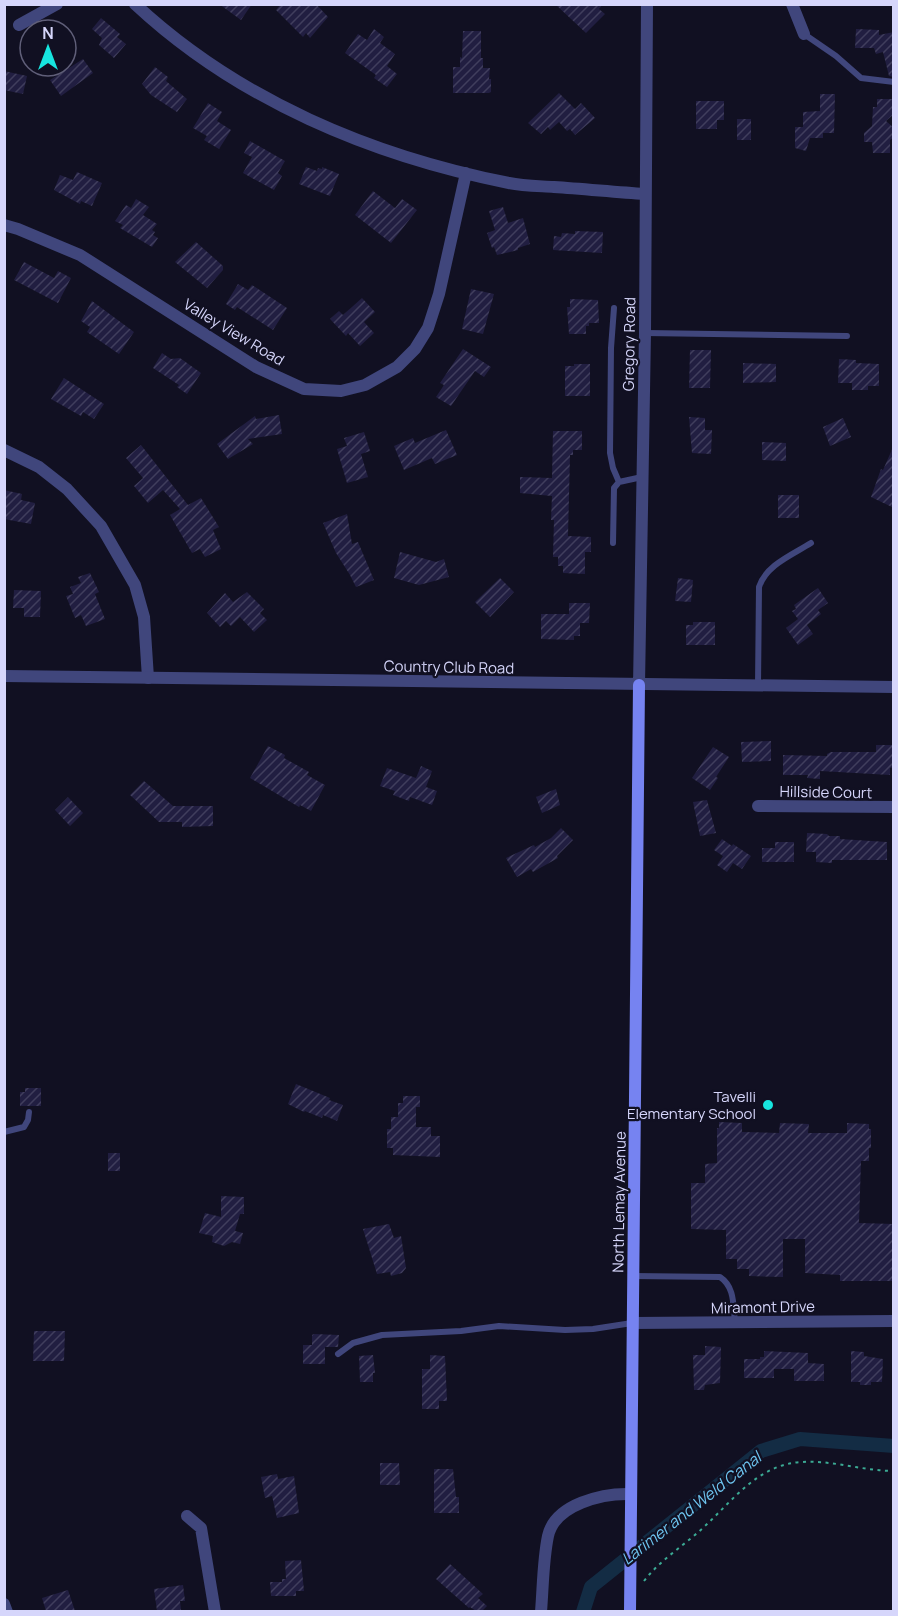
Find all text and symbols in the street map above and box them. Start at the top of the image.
north arrow [18,18,78,78]
text: N [42,22,54,44]
street label: Valley View Road [180,294,288,370]
street label: Gregory Road [618,297,640,391]
street label: Country Club Road [384,655,514,679]
street label: Hillside Court [779,781,873,803]
place label: Tavelli Elementary School [627,1086,756,1124]
marker: Tavelli Elementary School [761,1098,775,1112]
street label: North Lemay Avenue [607,1131,631,1273]
street label: Miramont Drive [711,1296,815,1318]
water label: Larimer and Weld Canal [617,1445,767,1570]

